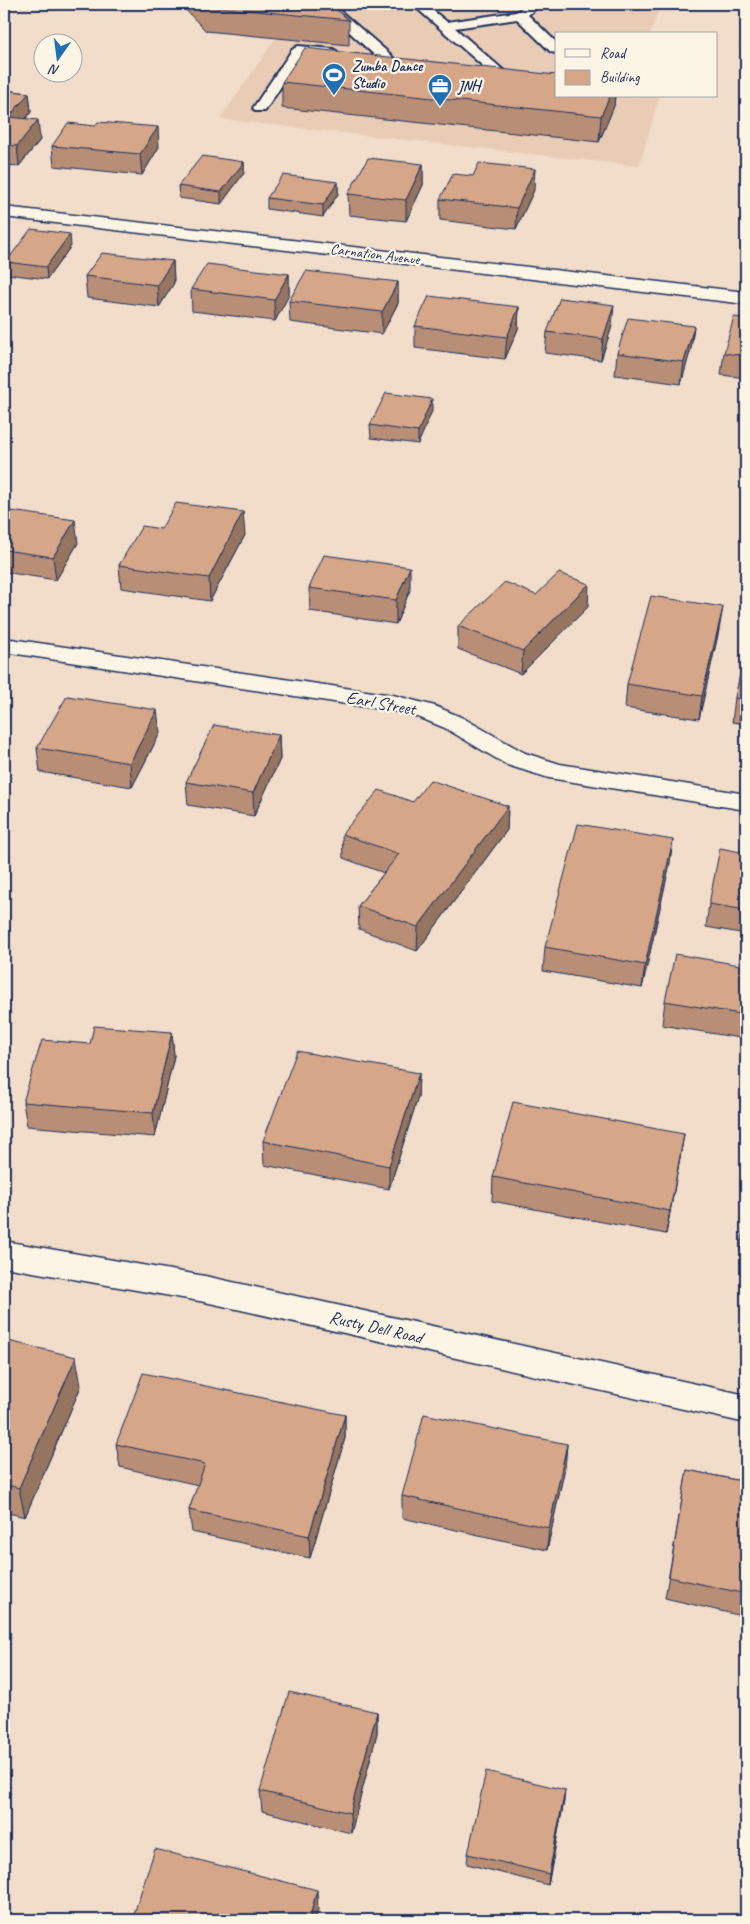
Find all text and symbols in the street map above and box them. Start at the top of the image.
north arrow [32,32,82,82]
legend [555,32,718,98]
text: Road [600,44,627,63]
place label: Zumba Dance Studio [352,57,424,93]
text: N [46,60,61,79]
sports icon: Zumba Dance Studio [321,62,347,96]
text: Building [600,68,640,87]
office icon: JNH [427,73,453,107]
place label: JNH [457,77,483,96]
street label: Carnation Avenue [329,240,422,270]
street label: Earl Street [345,686,419,720]
street label: Rusty Dell Road [327,1306,428,1349]

